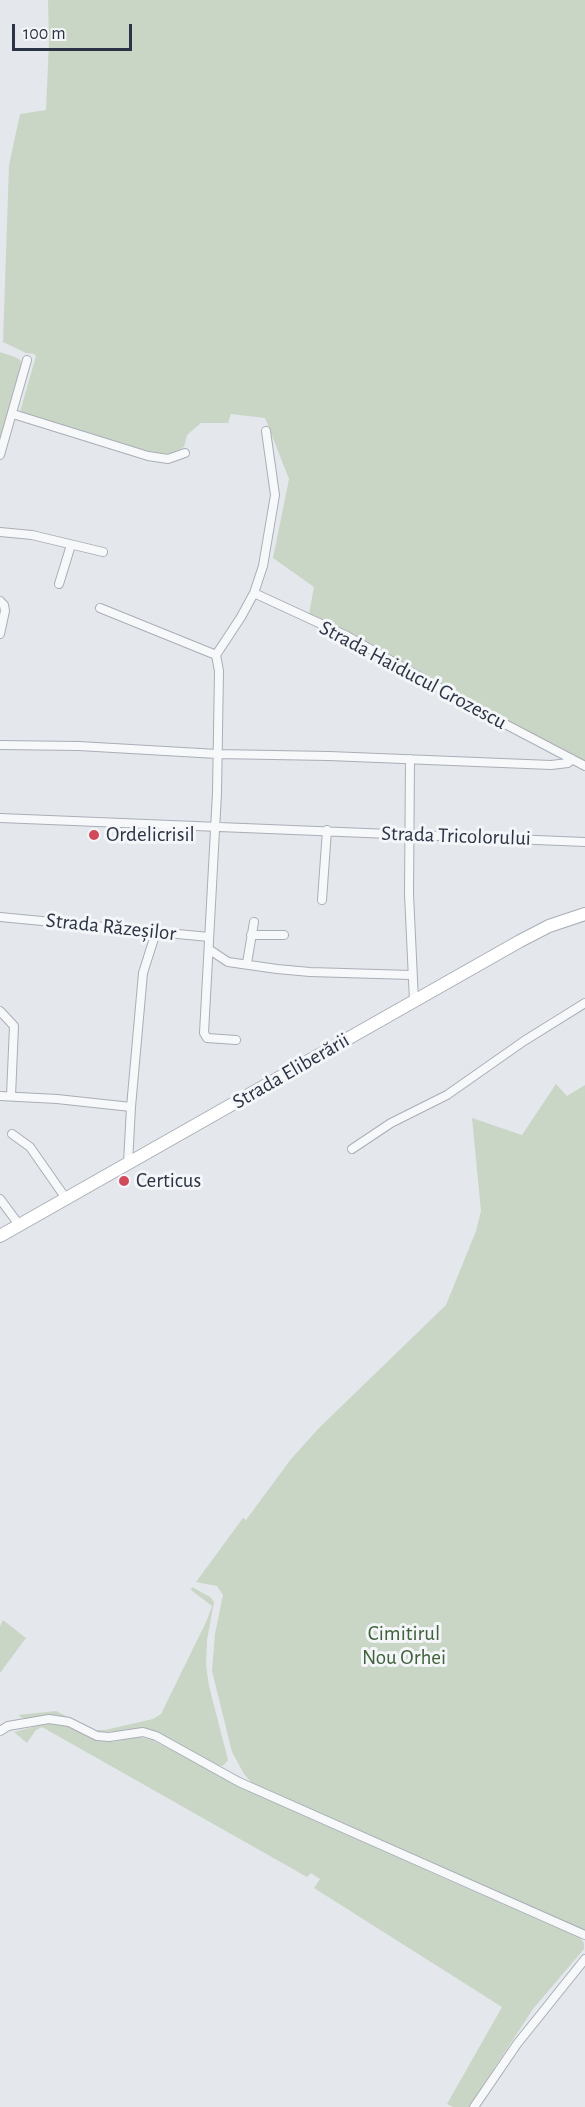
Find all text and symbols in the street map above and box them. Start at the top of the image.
scale bar [15,12,135,50]
text: 100 m [23,25,66,43]
street label: Strada Haiducul Grozescu [315,615,511,735]
street label: Strada Tricolorului [381,821,531,851]
place label: Ordelicrisil [106,822,195,848]
marker: Ordelicrisil [87,828,101,842]
street label: Strada Răzeșilor [45,908,177,946]
street label: Strada Eliberării [228,1027,354,1115]
place label: Certicus [136,1168,201,1194]
marker: Certicus [117,1174,131,1188]
park label: Cimitirul Nou Orhei [362,1621,446,1671]

